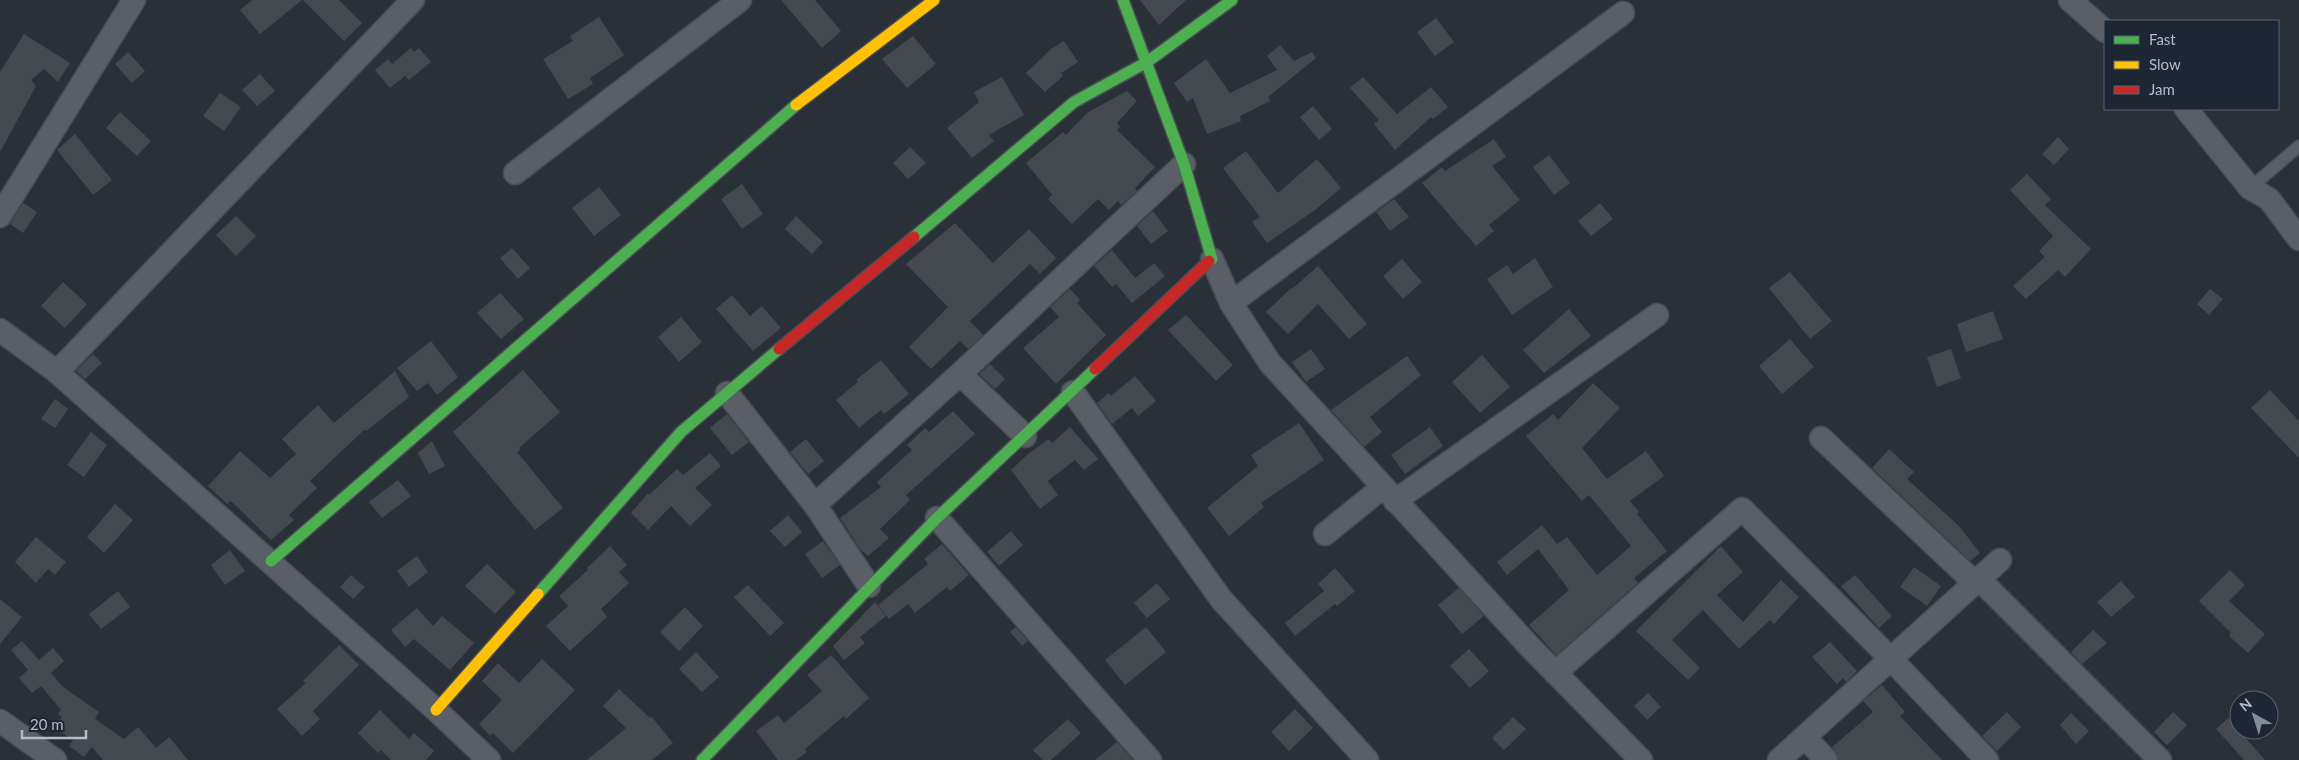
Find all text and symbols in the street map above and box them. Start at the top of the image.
legend [2104,20,2279,110]
text: Fast [2149,30,2176,48]
text: Slow [2149,55,2181,73]
text: Jam [2149,80,2175,98]
north arrow [2229,690,2279,740]
text: N [2236,695,2255,715]
scale bar [22,708,86,740]
text: 20 m [30,715,64,733]

